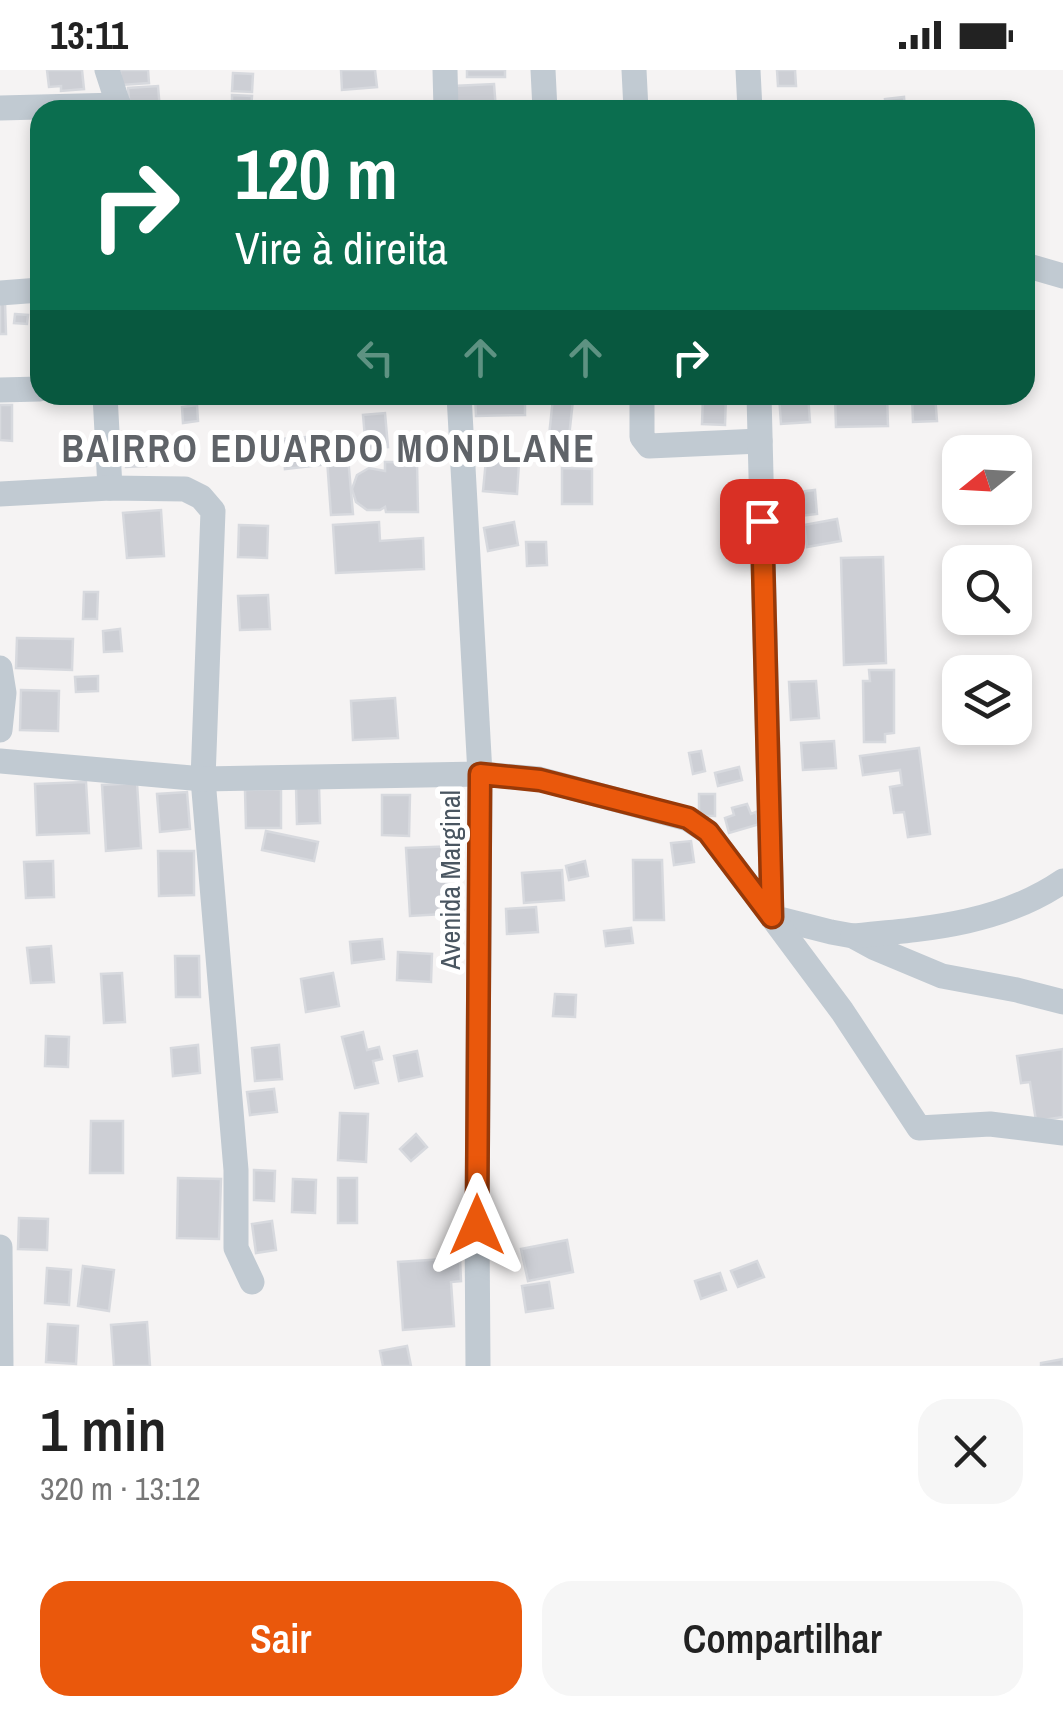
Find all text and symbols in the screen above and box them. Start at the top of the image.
text: 13:11 [50,10,128,61]
text: 120 m [235,127,398,221]
icon: right [70,140,200,270]
text: Vire à direita [235,217,448,278]
icon: left [348,330,403,385]
icon: ahead [453,330,508,385]
icon: ahead [558,330,613,385]
icon: right [663,330,718,385]
district label: BAIRRO EDUARDO MONDLANE [61,423,597,474]
north arrow [942,435,1032,525]
map controls [942,435,1032,745]
pin [720,479,805,564]
icon: arrive [735,494,790,549]
button: search [942,545,1032,635]
button: layers [942,655,1032,745]
street label: Avenida Marginal [431,790,469,971]
position arrow [425,1173,529,1277]
text: 1 min [40,1389,167,1470]
button: close [918,1399,1023,1504]
text: 320 m · 13:12 [40,1467,200,1510]
button: Sair [40,1581,522,1696]
button: Compartilhar [542,1581,1023,1696]

